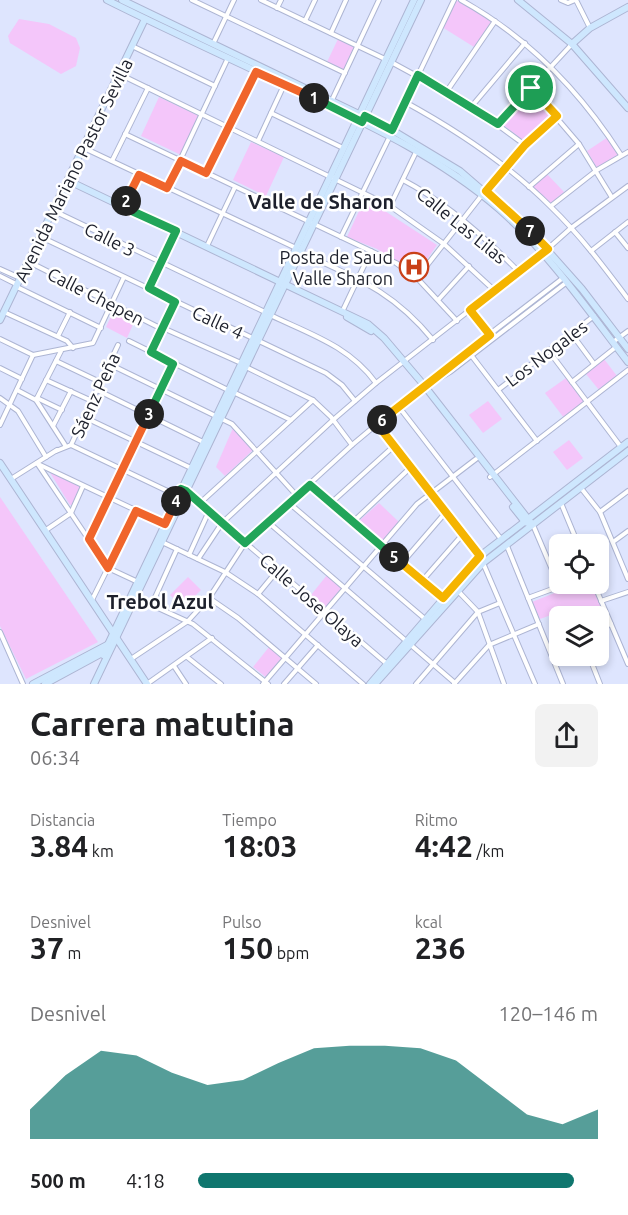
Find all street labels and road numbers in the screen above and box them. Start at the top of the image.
street label: Avenida Mariano Pastor Sevilla [10,55,136,285]
street label: Calle Las Lilas [413,183,511,267]
street label: Calle 3 [81,218,139,260]
street label: Calle Chepen [44,263,148,329]
street label: Calle 4 [189,302,247,342]
street label: Los Nogales [501,316,591,390]
street label: Sáenz Peña [67,349,123,441]
street label: Calle Jose Olaya [256,550,368,650]

